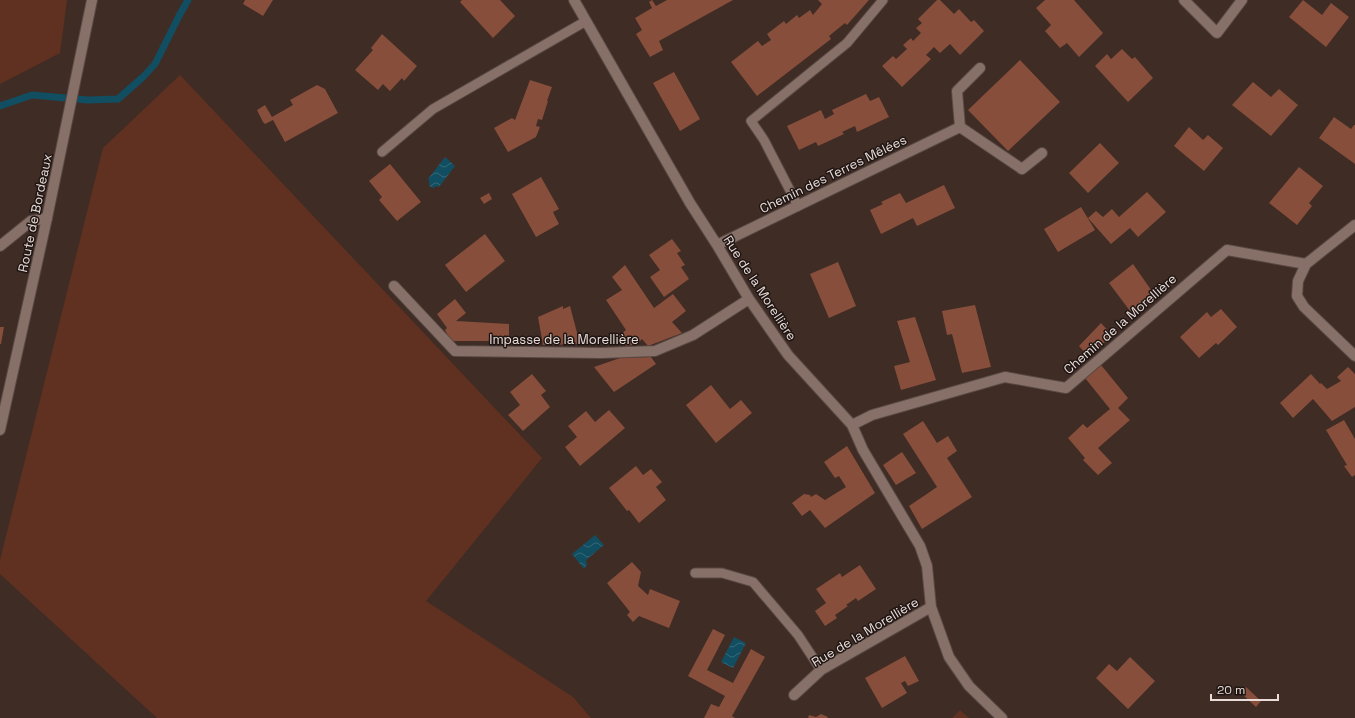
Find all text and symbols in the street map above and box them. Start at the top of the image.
street label: Chemin des Terres Mêlées [757,131,909,217]
street label: Route de Bordeaux [14,152,56,274]
street label: Rue de la Morellière [720,232,800,344]
street label: Chemin de la Morellière [1060,270,1180,378]
street label: Impasse de la Morellière [489,331,639,348]
street label: Rue de la Morellière [808,593,922,671]
scale bar [1211,676,1278,702]
text: 20 m [1217,682,1245,698]

